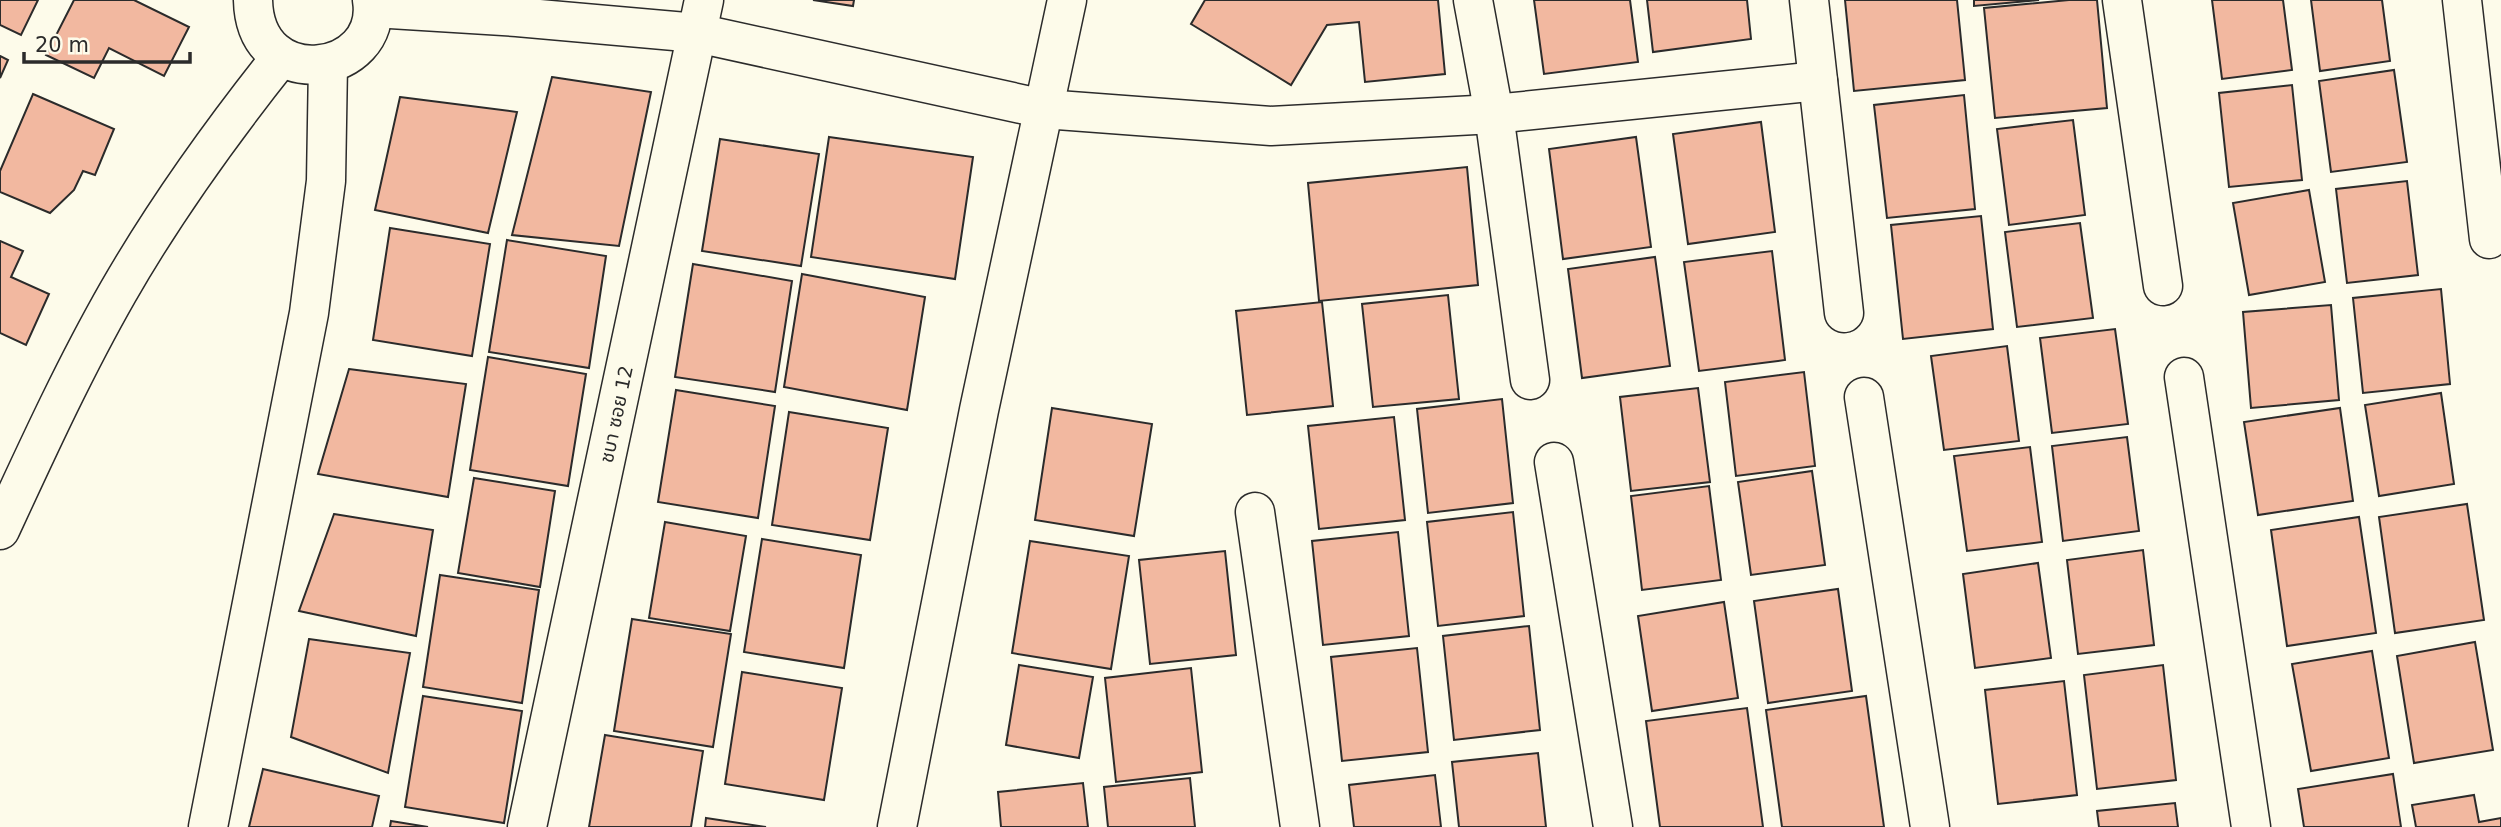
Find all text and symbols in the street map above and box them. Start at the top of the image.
scale bar [24,21,191,65]
text: 20 m [35,33,89,57]
street label: ชบา ซอย 12 [595,363,637,465]

